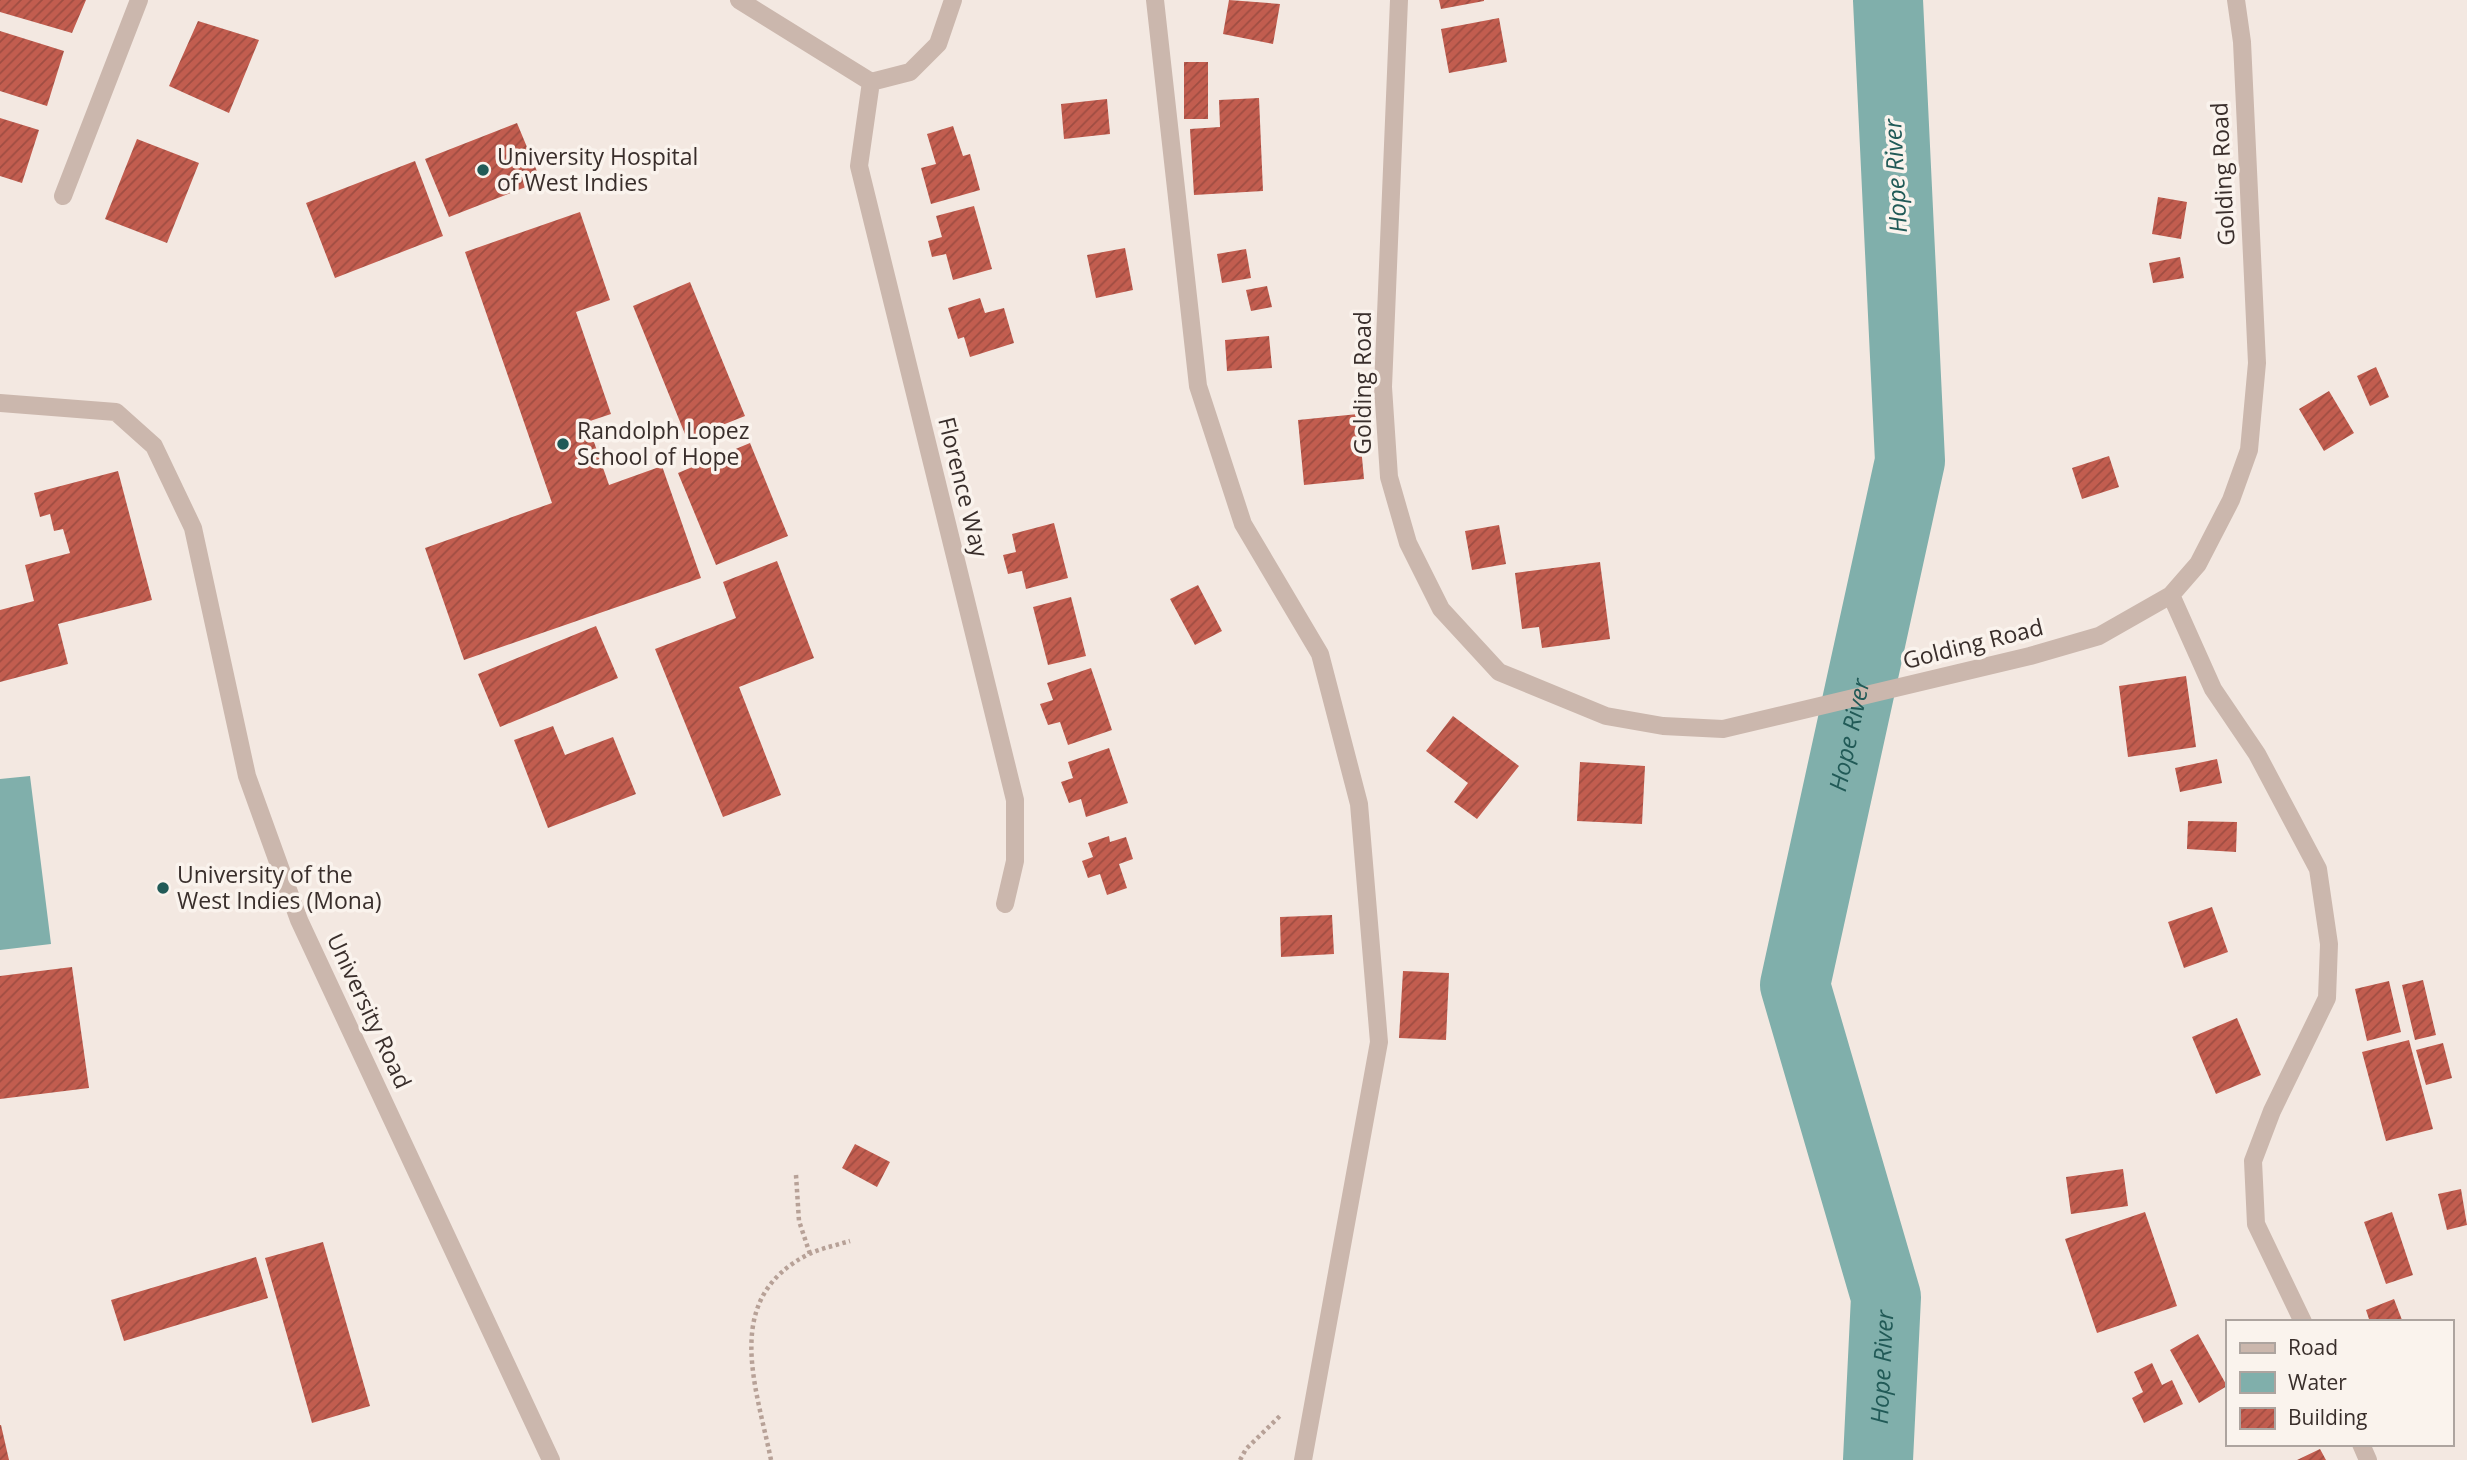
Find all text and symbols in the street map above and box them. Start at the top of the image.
street label: Golding Road [2202,101,2242,247]
water label: Hope River [1875,117,1914,234]
place label: University Hospital of West Indies [497,140,698,198]
marker: University Hospital of West Indies [475,162,491,178]
street label: Golding Road [1346,311,1378,455]
street label: Florence Way [931,413,997,561]
place label: Randolph Lopez School of Hope [577,414,750,472]
marker: Randolph Lopez School of Hope [555,436,571,452]
street label: Golding Road [1899,610,2046,676]
water label: Hope River [1820,674,1877,794]
place label: University of the West Indies (Mona) [177,858,382,916]
marker: University of the West Indies (Mona) [155,880,171,896]
street label: University Road [320,928,420,1093]
water label: Hope River [1862,1308,1900,1425]
legend [2226,1320,2453,1446]
text: Road [2288,1333,2338,1361]
text: Water [2288,1368,2347,1396]
text: Building [2288,1403,2367,1431]

